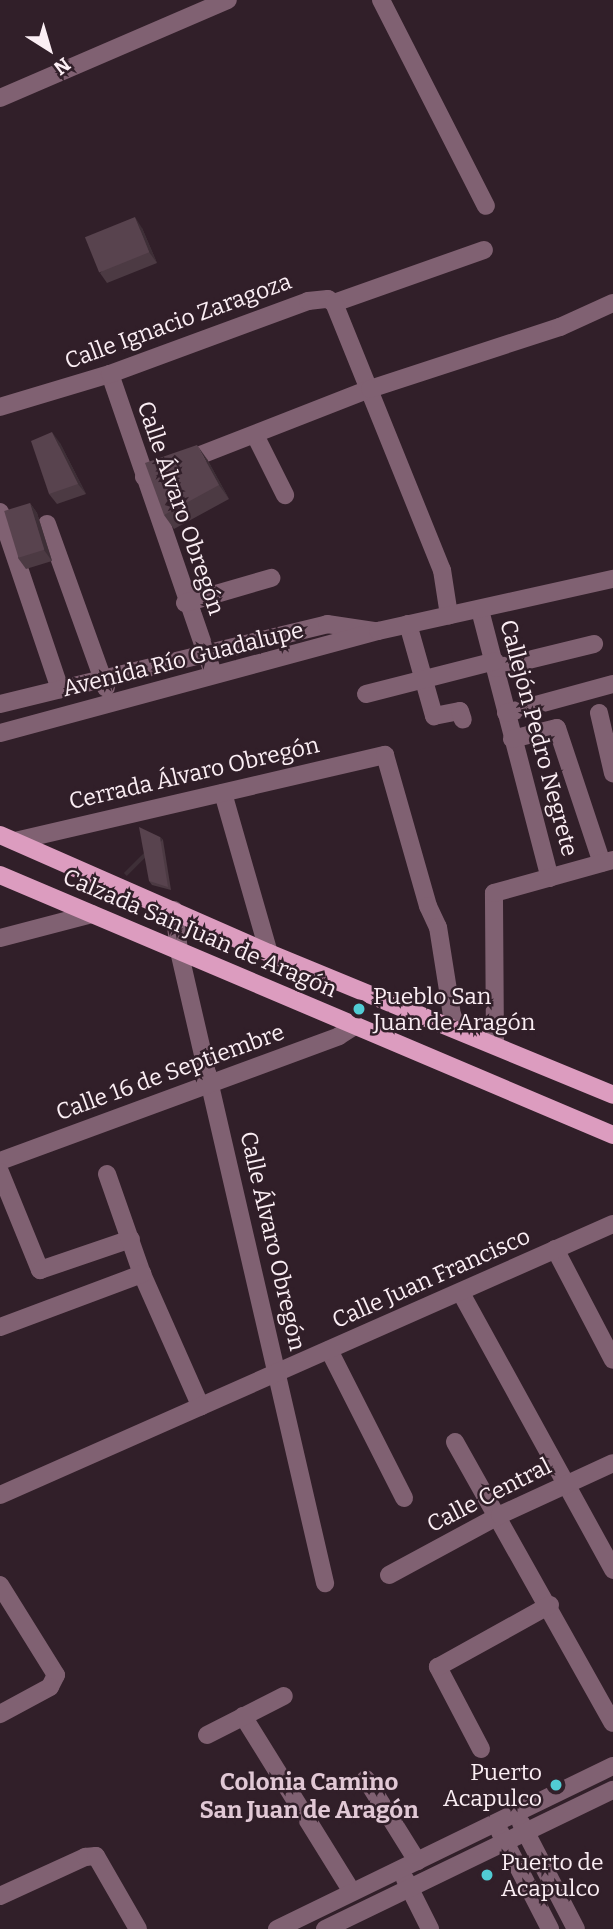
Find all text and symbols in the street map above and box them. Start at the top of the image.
north arrow [14,14,84,84]
text: N [49,53,75,80]
street label: Calle Ignacio Zaragoza [61,267,295,375]
street label: Calle Álvaro Obregón [131,398,231,618]
street label: Avenida Río Guadalupe [60,616,306,702]
street label: Callejón Pedro Negrete [494,617,584,859]
street label: Cerrada Álvaro Obregón [66,731,322,815]
street label: Calzada San Juan de Aragón [59,863,341,1003]
place label: Pueblo San Juan de Aragón [373,982,535,1036]
marker: Pueblo San Juan de Aragón [351,1001,367,1017]
street label: Calle 16 de Septiembre [52,1018,288,1126]
street label: Calle Álvaro Obregón [234,1129,312,1353]
street label: Calle Juan Francisco [328,1222,534,1334]
street label: Calle Central [422,1452,556,1538]
place label: Puerto Acapulco [443,1758,542,1812]
district label: Colonia Camino San Juan de Aragón [199,1769,419,1825]
marker: Puerto Acapulco [548,1777,564,1793]
place label: Puerto de Acapulco [501,1848,603,1902]
marker: Puerto de Acapulco [479,1867,495,1883]

